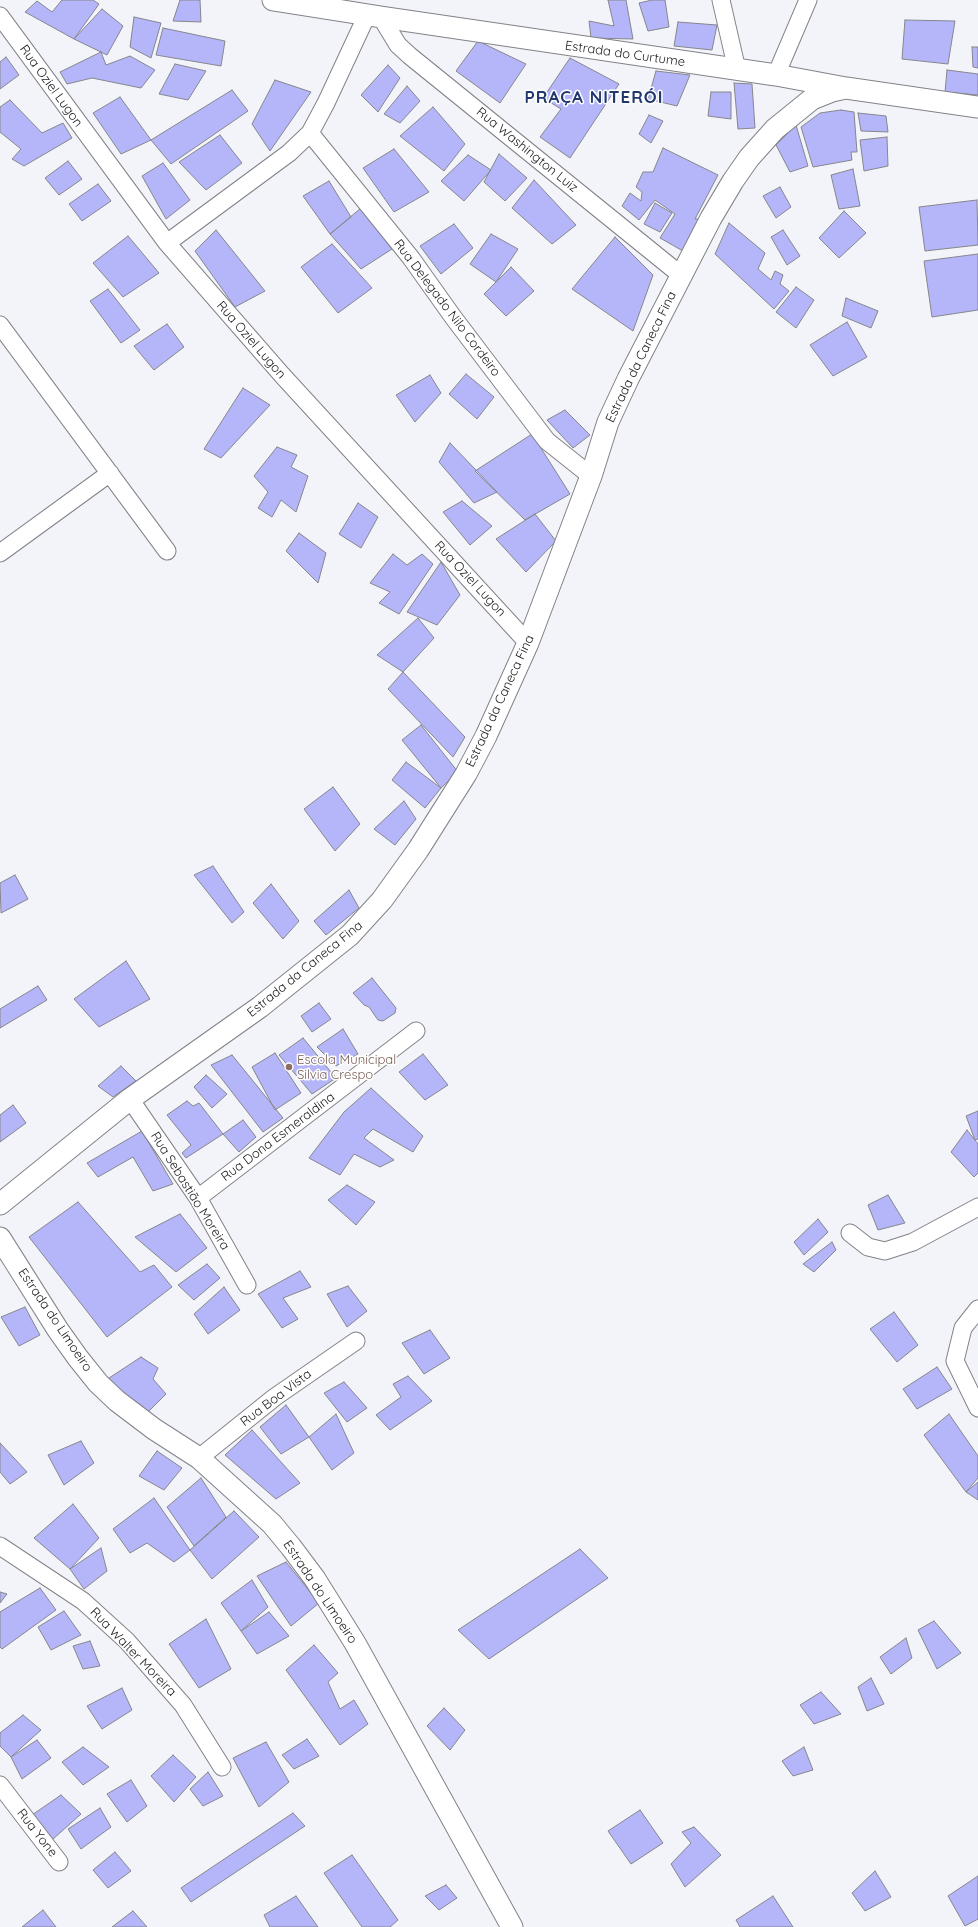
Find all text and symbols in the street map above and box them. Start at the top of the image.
street label: Estrada do Curtume [564,38,686,70]
street label: Rua Oziel Lugon [16,42,86,130]
district label: PRAÇA NITERÓI [525,88,663,108]
street label: Rua Washington Luiz [473,104,581,196]
street label: Rua Delegado Nilo Cordeiro [390,236,504,380]
street label: Estrada da Caneca Fina [602,289,680,425]
street label: Rua Oziel Lugon [213,298,289,382]
street label: Rua Oziel Lugon [431,538,509,620]
street label: Estrada da Caneca Fina [462,632,538,770]
street label: Estrada da Caneca Fina [244,918,366,1020]
place label: Escola Municipal Silvia Crespo [297,1052,396,1083]
marker: Escola Municipal Silvia Crespo [284,1062,294,1072]
street label: Rua Dona Esmeraldina [218,1089,338,1185]
street label: Rua Sebastião Moreira [147,1129,233,1253]
street label: Estrada do Limoeiro [15,1265,95,1375]
street label: Rua Boa Vista [237,1366,315,1430]
street label: Estrada do Limoeiro [280,1537,360,1647]
street label: Rua Walter Moreira [87,1604,179,1700]
street label: Rua Yone [13,1806,61,1860]

